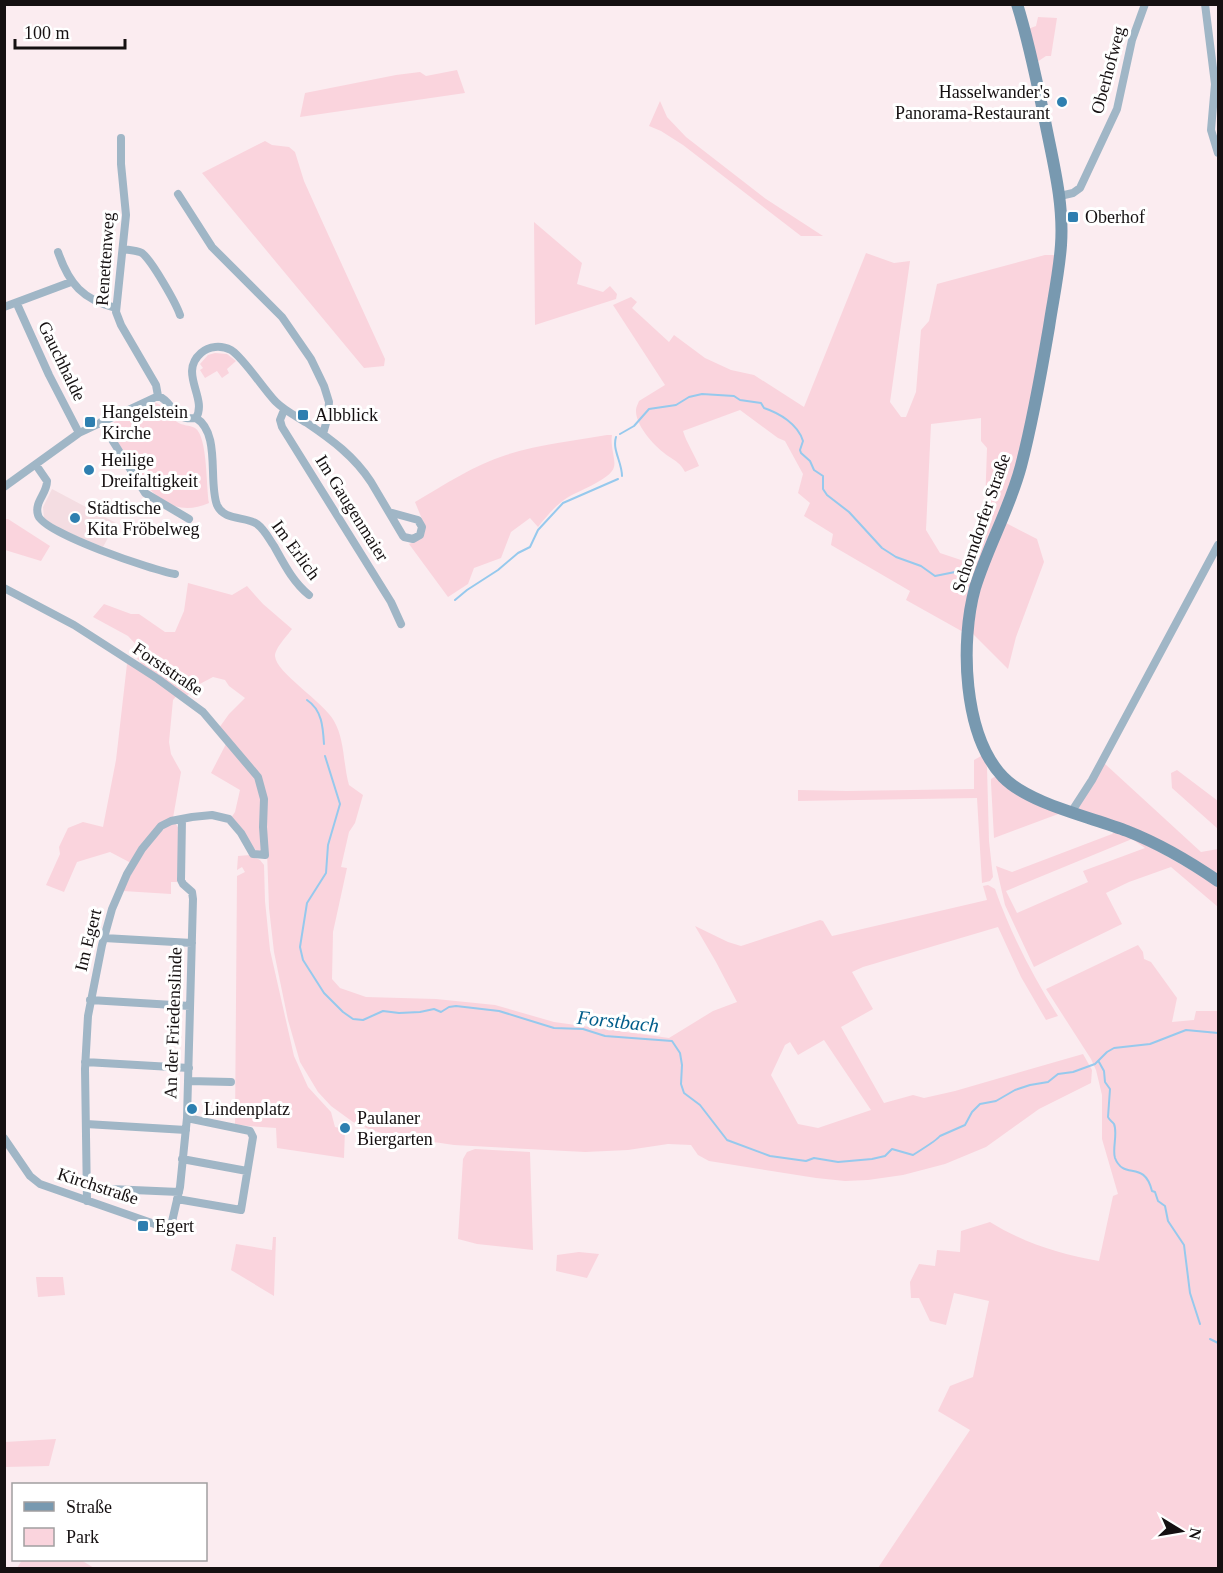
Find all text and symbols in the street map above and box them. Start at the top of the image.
scale bar [15,12,124,50]
text: 100 m [24,23,70,43]
street label: Oberhofweg [1087,24,1129,116]
place label: Hasselwander's Panorama-Restaurant [895,82,1050,123]
marker: Hasselwander's Panorama-Restaurant [1055,95,1069,109]
place label: Oberhof [1085,207,1145,227]
marker: Oberhof [1066,210,1080,224]
street label: Renettenweg [92,211,118,307]
street label: Gauchhalde [34,318,90,404]
place label: Hangelstein Kirche [102,402,188,443]
place label: Albblick [315,405,378,425]
marker: Albblick [296,408,310,422]
marker: Hangelstein Kirche [83,415,97,429]
place label: Heilige Dreifaltigkeit [101,450,198,491]
street label: Im Gaugenmaier [311,451,393,565]
street label: Schorndorfer Straße [948,451,1014,595]
marker: Heilige Dreifaltigkeit [82,463,96,477]
place label: Städtische Kita Fröbelweg [87,498,199,539]
marker: Städtische Kita Fröbelweg [68,511,82,525]
street label: Im Erlich [268,516,324,584]
street label: Forststraße [129,638,207,700]
street label: Im Egert [71,907,105,973]
street label: An der Friedenslinde [160,947,186,1099]
water label: Forstbach [575,1006,660,1036]
place label: Lindenplatz [204,1099,290,1119]
marker: Lindenplatz [185,1102,199,1116]
place label: Paulaner Biergarten [357,1108,433,1149]
marker: Paulaner Biergarten [338,1121,352,1135]
street label: Kirchstraße [55,1164,141,1208]
place label: Egert [155,1216,194,1236]
marker: Egert [136,1219,150,1233]
legend [12,1483,207,1561]
text: Straße [66,1497,112,1517]
north arrow [1151,1501,1211,1561]
text: N [1186,1526,1205,1541]
text: Park [66,1527,99,1547]

